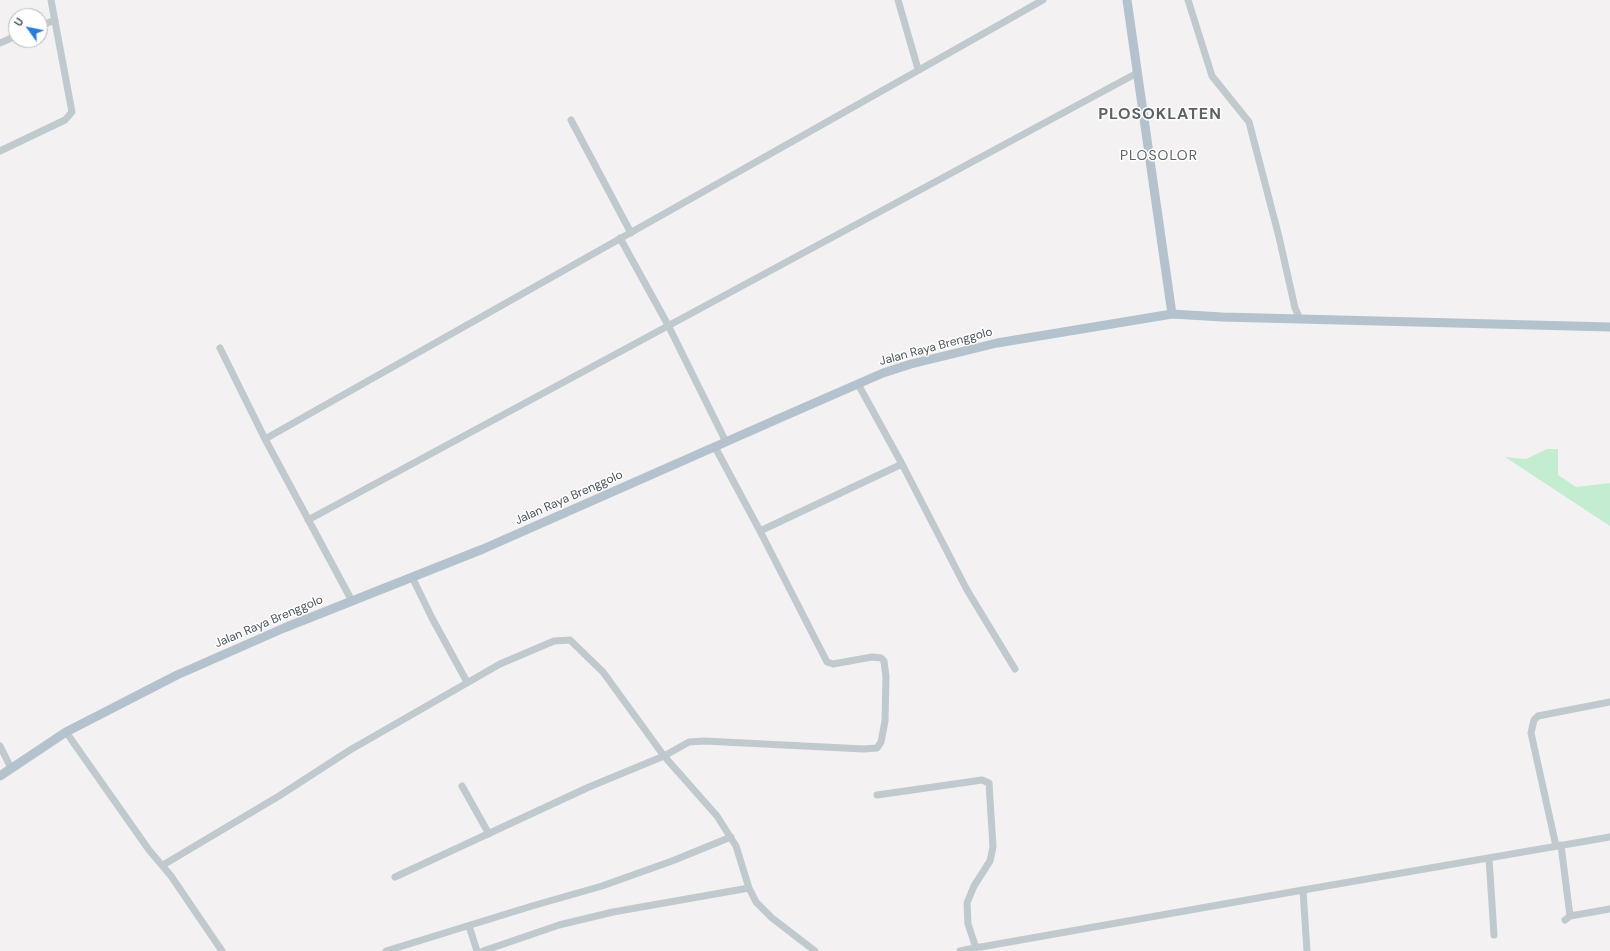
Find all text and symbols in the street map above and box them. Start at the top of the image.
north arrow [8,8,48,48]
text: U [11,15,27,29]
district label: PLOSOKLATEN [1098,105,1222,125]
district label: PLOSOLOR [1120,148,1198,164]
street label: Jalan Raya Brenggolo [878,325,994,369]
street label: Jalan Raya Brenggolo [513,468,625,528]
street label: Jalan Raya Brenggolo [213,593,325,651]

